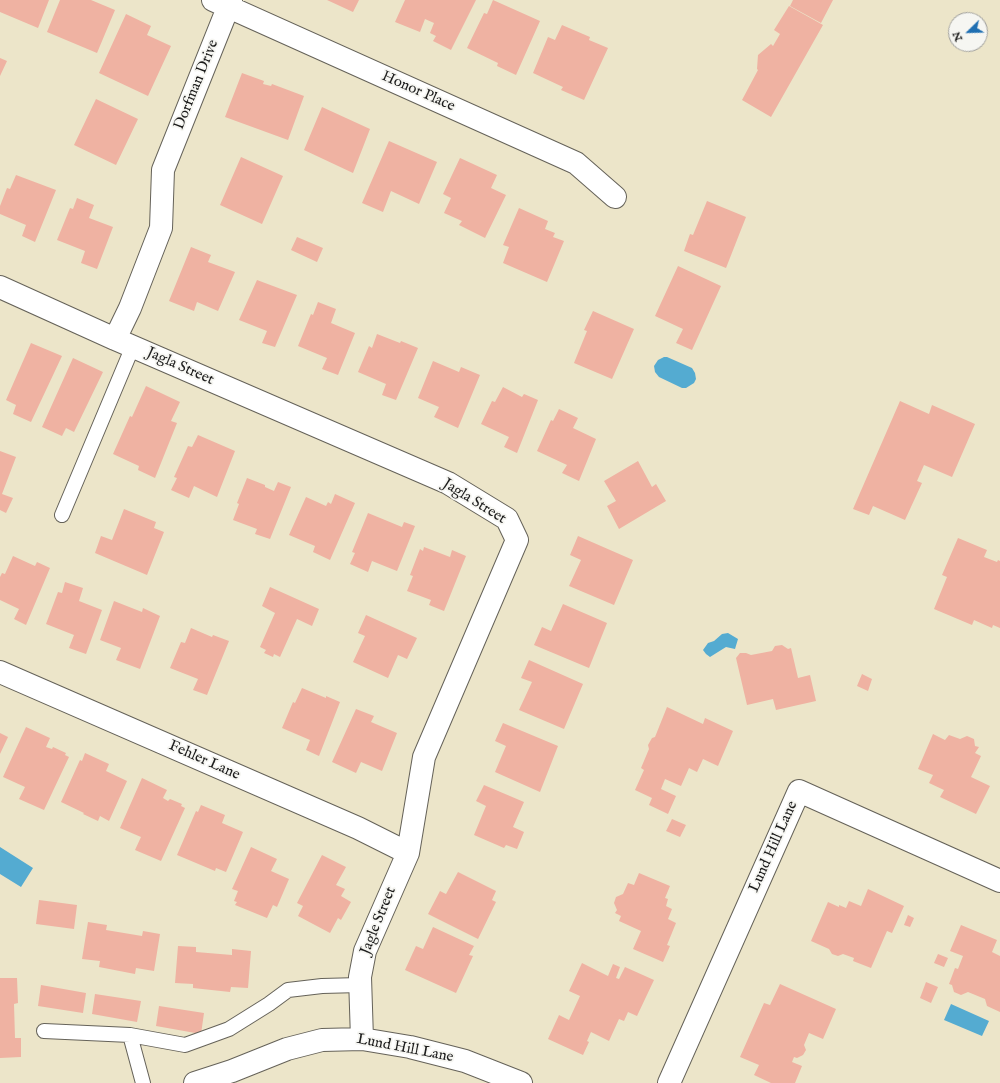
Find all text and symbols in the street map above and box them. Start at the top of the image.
north arrow [948,12,988,52]
text: N [950,29,966,43]
street label: Dorfman Drive [171,37,223,133]
street label: Honor Place [379,68,457,116]
street label: Jagla Street [144,344,216,390]
street label: Jagla Street [439,475,509,529]
street label: Fehler Lane [166,737,242,785]
street label: Lund Hill Lane [746,799,802,895]
street label: Jagle Street [357,884,401,958]
street label: Lund Hill Lane [355,1031,455,1067]

